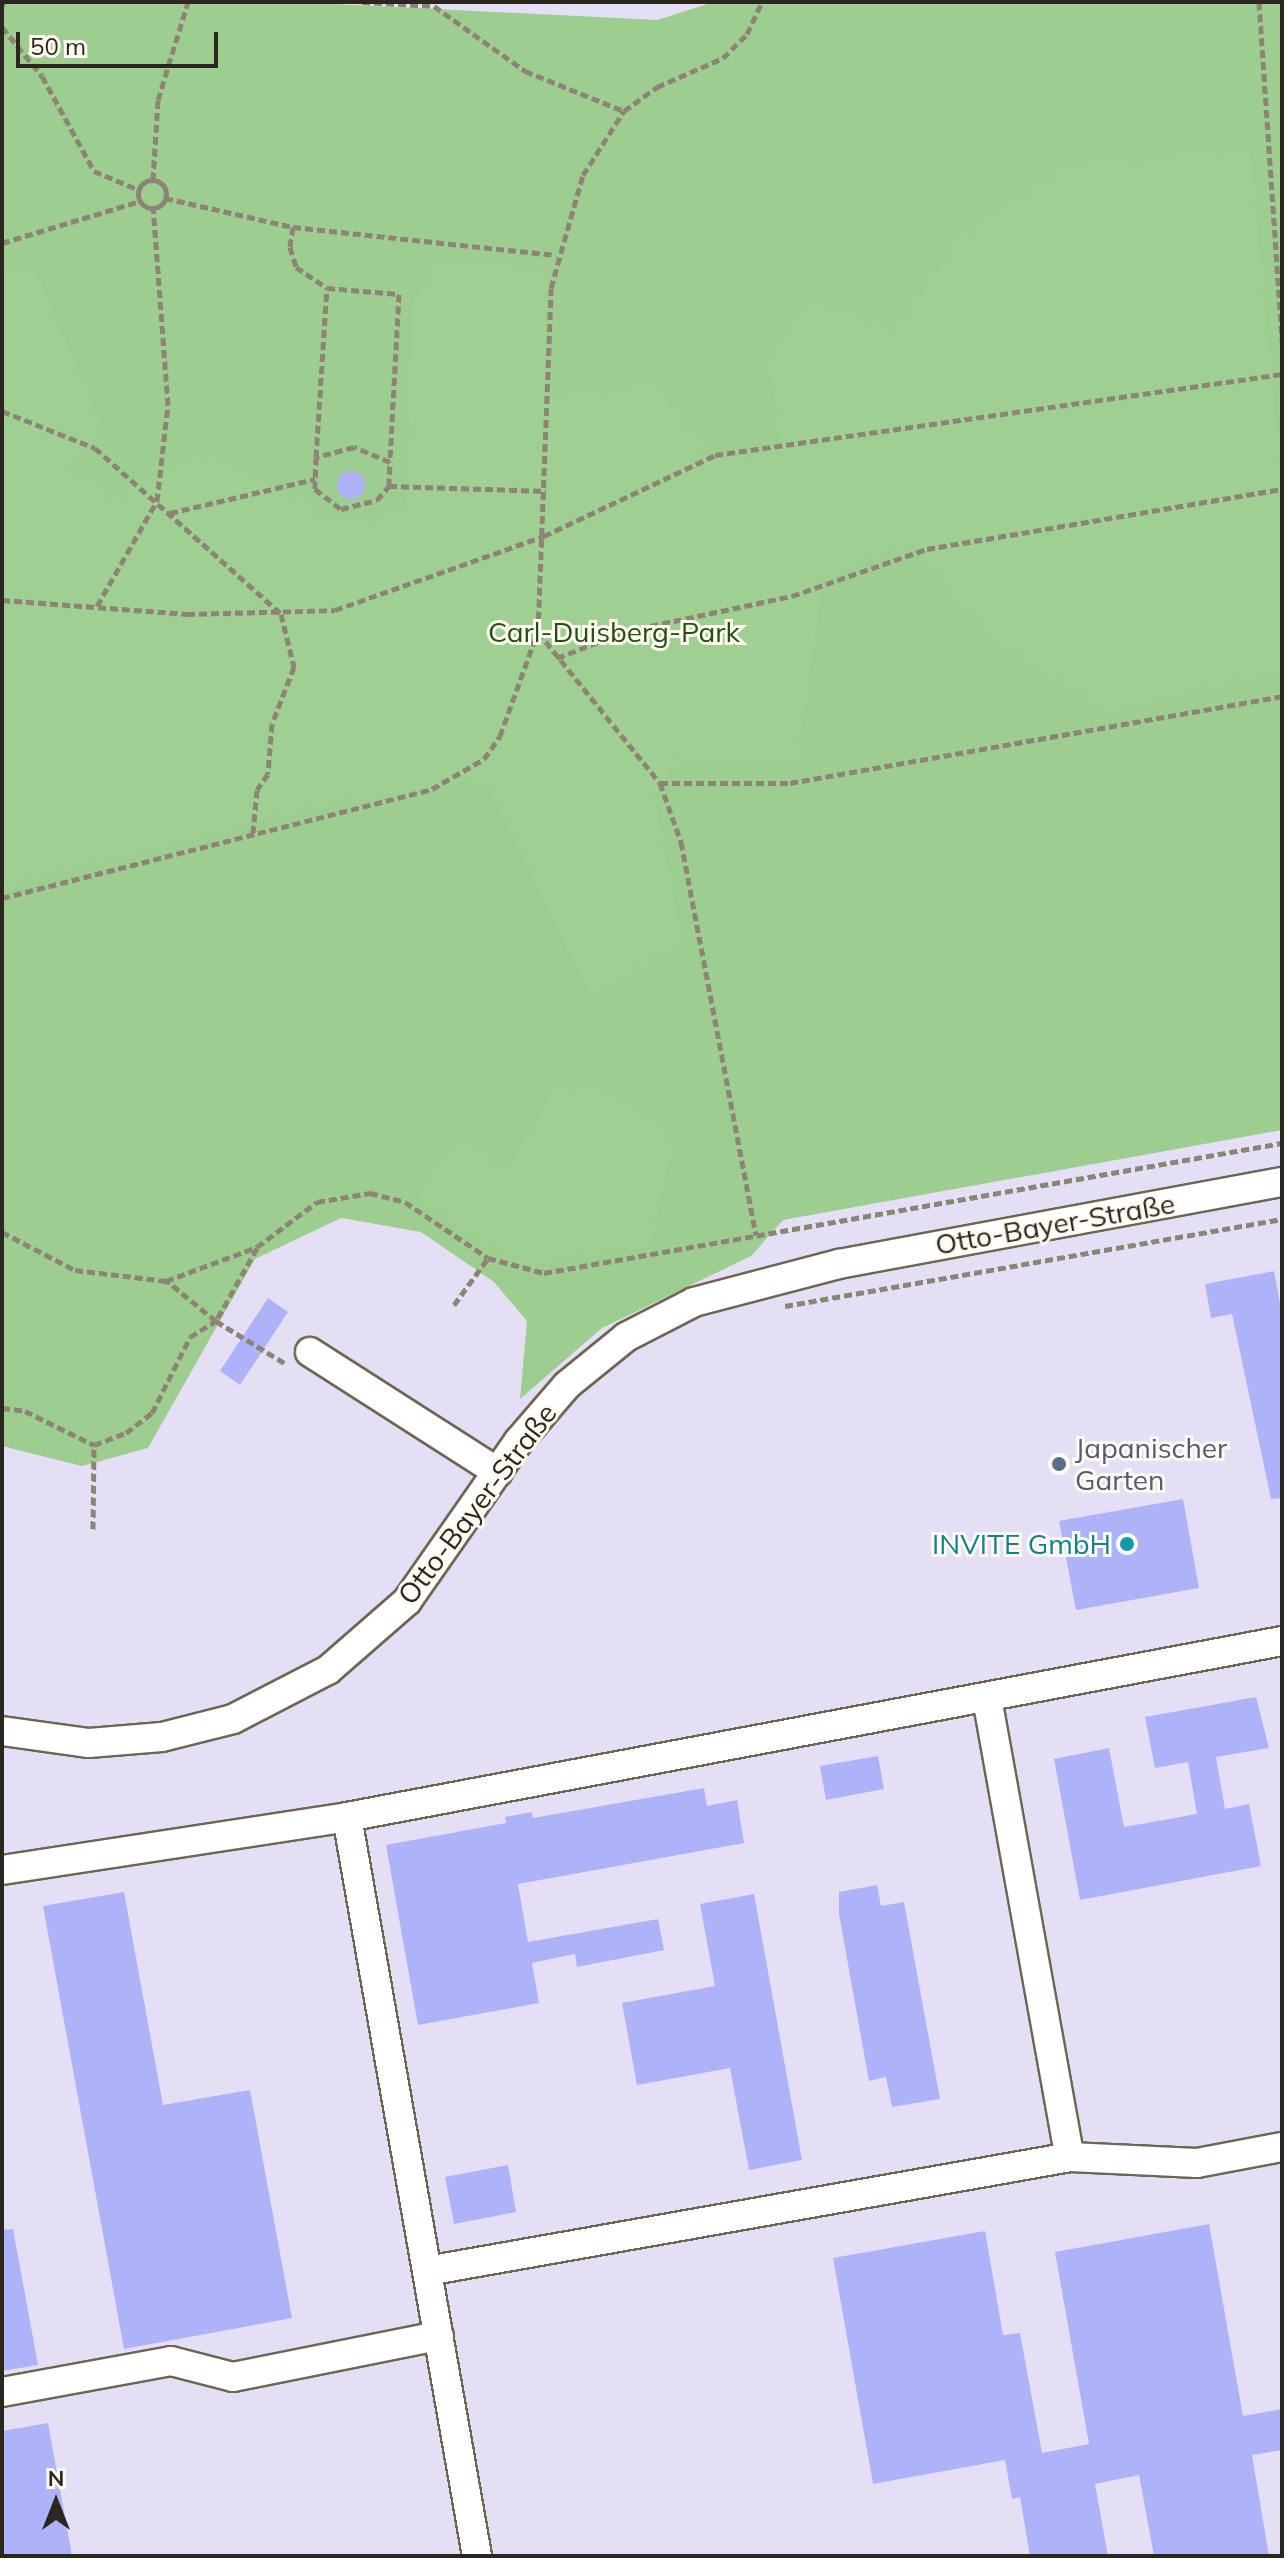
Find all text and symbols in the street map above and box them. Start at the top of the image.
scale bar [20,16,222,66]
text: 50 m [30,31,86,61]
park label: Carl-Duisberg-Park [488,615,740,649]
street label: Otto-Bayer-Straße [933,1186,1177,1262]
street label: Otto-Bayer-Straße [391,1397,563,1611]
place label: Japanischer Garten [1075,1431,1227,1497]
marker: Japanischer Garten [1050,1455,1068,1473]
place label: INVITE GmbH [932,1527,1111,1561]
marker: INVITE GmbH [1118,1535,1136,1553]
north arrow [16,2462,96,2542]
text: N [48,2464,64,2492]

